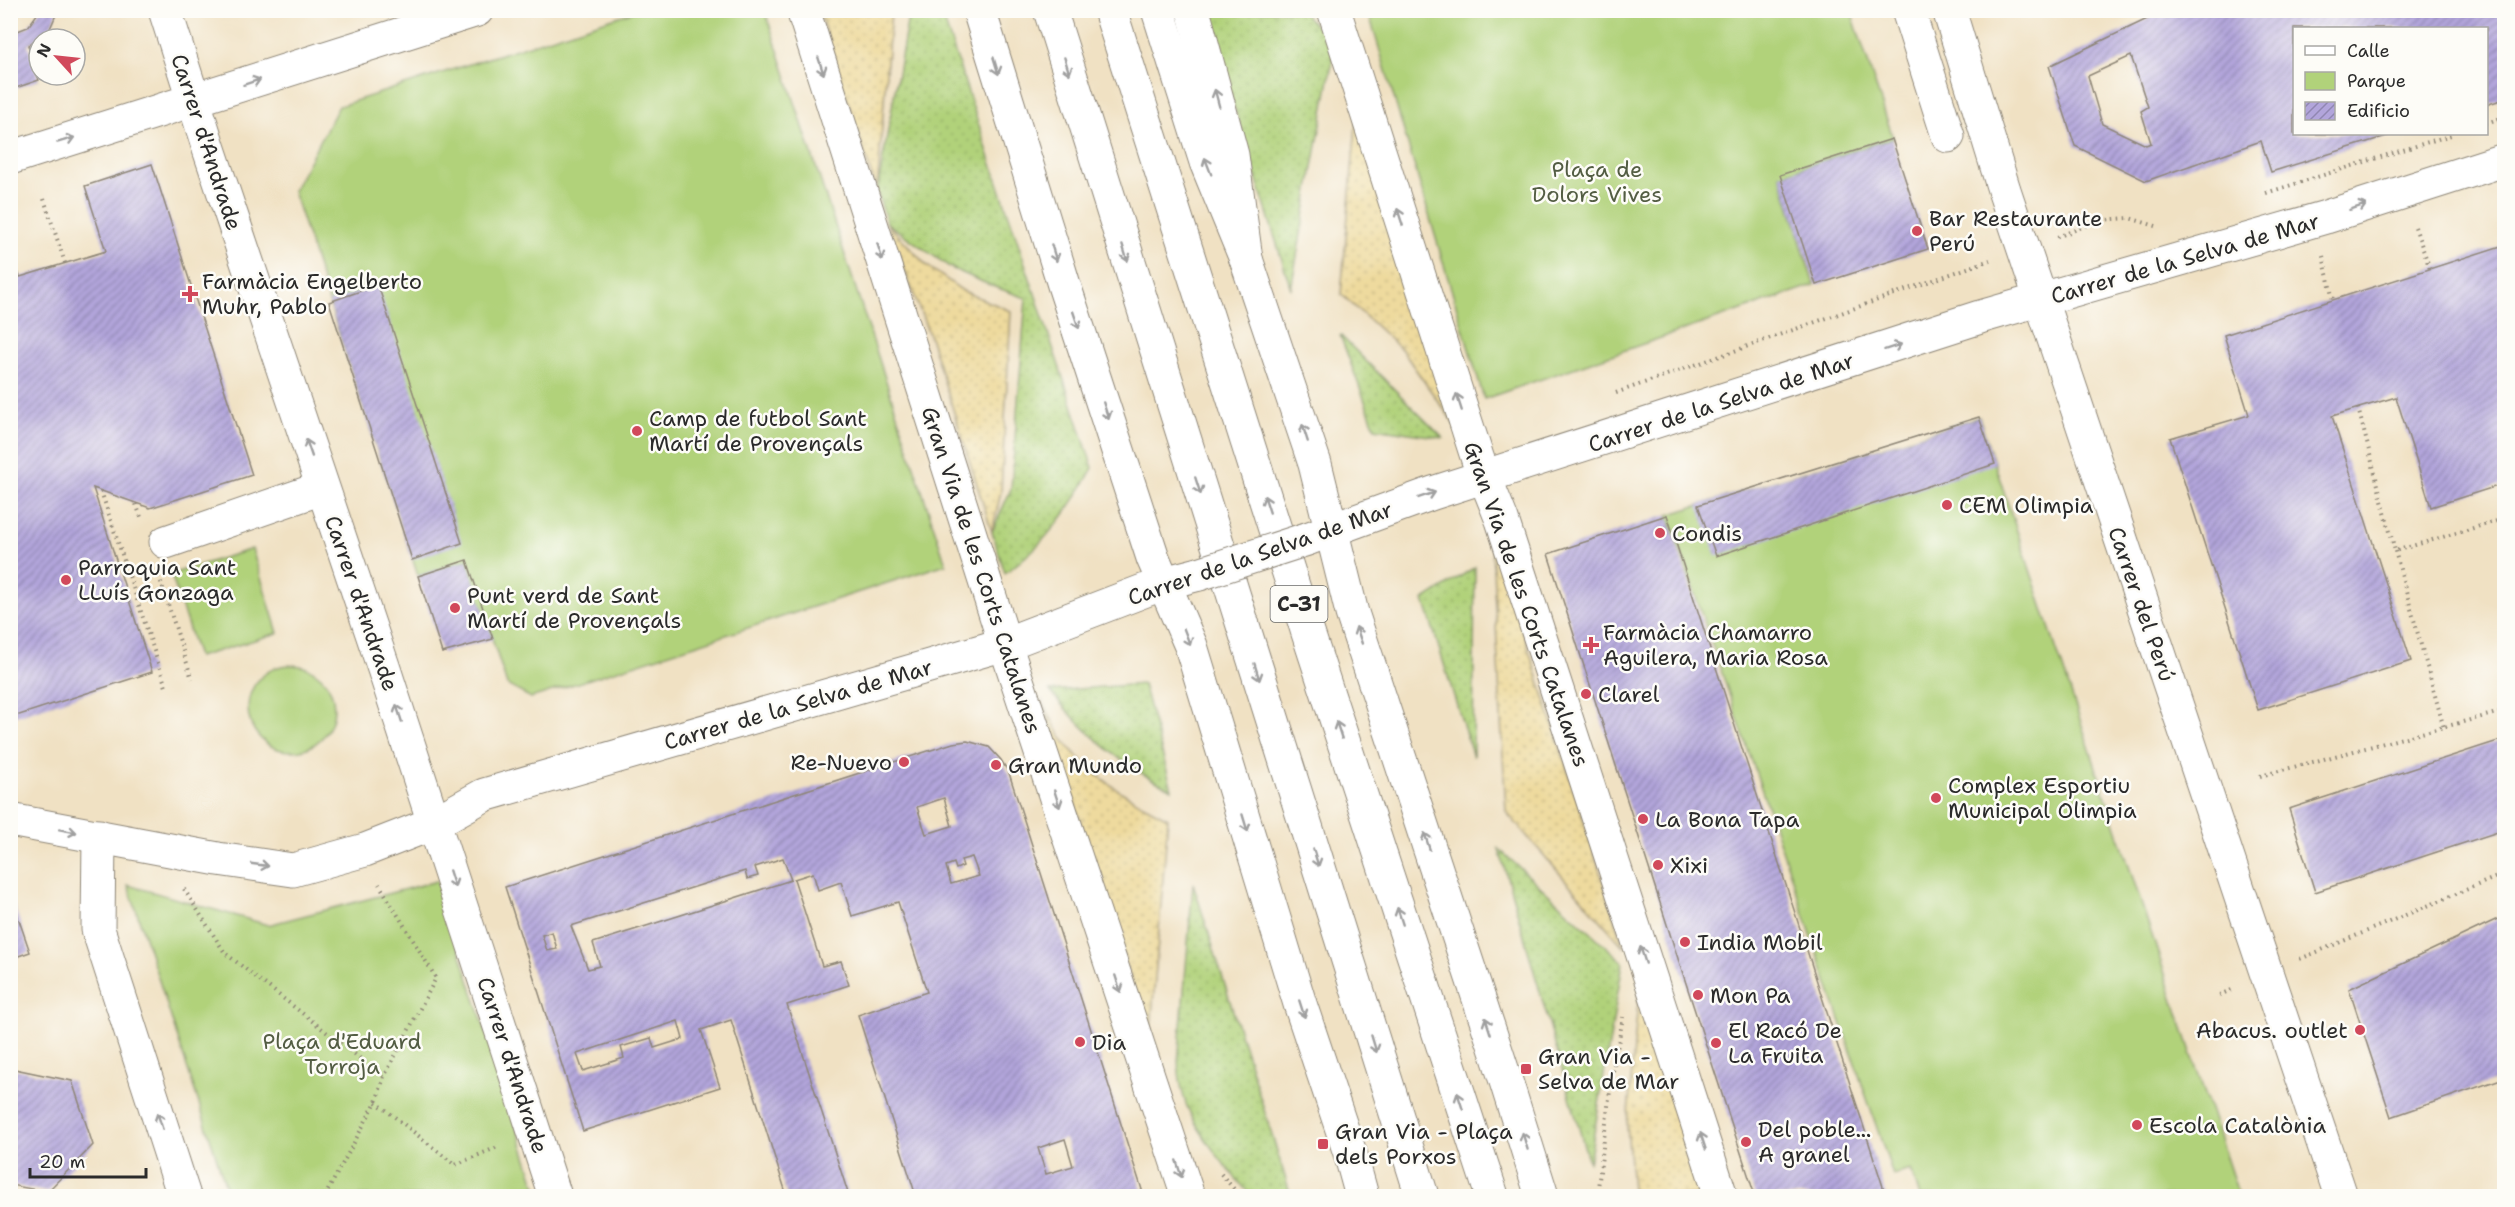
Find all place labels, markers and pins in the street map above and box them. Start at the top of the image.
place label: Bar Restaurante Perú [1929,204,2103,258]
marker: Bar Restaurante Perú [1910,224,1924,238]
place label: Farmàcia Engelberto Muhr, Pablo [202,267,422,321]
marker: Farmàcia Engelberto Muhr, Pablo [183,287,197,301]
place label: Camp de futbol Sant Martí de Provençals [649,404,867,458]
marker: Camp de futbol Sant Martí de Provençals [630,424,644,438]
place label: CEM Olimpia [1959,491,2094,520]
marker: CEM Olimpia [1940,498,1954,512]
place label: Condis [1672,519,1742,548]
marker: Condis [1653,526,1667,540]
place label: Parroquia Sant LLuís Gonzaga [78,553,236,607]
marker: Parroquia Sant LLuís Gonzaga [59,573,73,587]
place label: Punt verd de Sant Martí de Provençals [467,581,681,635]
marker: Punt verd de Sant Martí de Provençals [448,601,462,615]
place label: Farmàcia Chamarro Aguilera, Maria Rosa [1603,618,1828,672]
marker: Farmàcia Chamarro Aguilera, Maria Rosa [1584,638,1598,652]
place label: Clarel [1598,680,1660,709]
marker: Clarel [1579,687,1593,701]
place label: Re-Nuevo [791,748,892,777]
place label: Gran Mundo [1008,751,1142,780]
marker: Re-Nuevo [897,755,911,769]
marker: Gran Mundo [989,758,1003,772]
place label: Complex Esportiu Municipal Olimpia [1948,771,2137,825]
marker: Complex Esportiu Municipal Olimpia [1929,791,1943,805]
place label: La Bona Tapa [1655,805,1800,834]
marker: La Bona Tapa [1636,812,1650,826]
place label: Xixi [1670,851,1708,880]
marker: Xixi [1651,858,1665,872]
place label: India Mobil [1697,928,1823,957]
marker: India Mobil [1678,935,1692,949]
place label: Mon Pa [1710,981,1791,1010]
marker: Mon Pa [1691,988,1705,1002]
place label: El Racó De La Fruita [1728,1016,1842,1070]
place label: Abacus. outlet [2196,1016,2348,1045]
marker: Abacus. outlet [2353,1023,2367,1037]
place label: Dia [1092,1028,1126,1057]
marker: Dia [1073,1035,1087,1049]
marker: El Racó De La Fruita [1709,1036,1723,1050]
place label: Gran Via - Selva de Mar [1538,1042,1679,1096]
marker: Gran Via - Selva de Mar [1519,1062,1533,1076]
place label: Escola Catalònia [2149,1111,2326,1140]
place label: Del poble... A granel [1758,1115,1871,1169]
place label: Gran Via - Plaça dels Porxos [1335,1117,1513,1171]
marker: Escola Catalònia [2130,1118,2144,1132]
marker: Del poble... A granel [1739,1135,1753,1149]
marker: Gran Via - Plaça dels Porxos [1316,1137,1330,1151]

